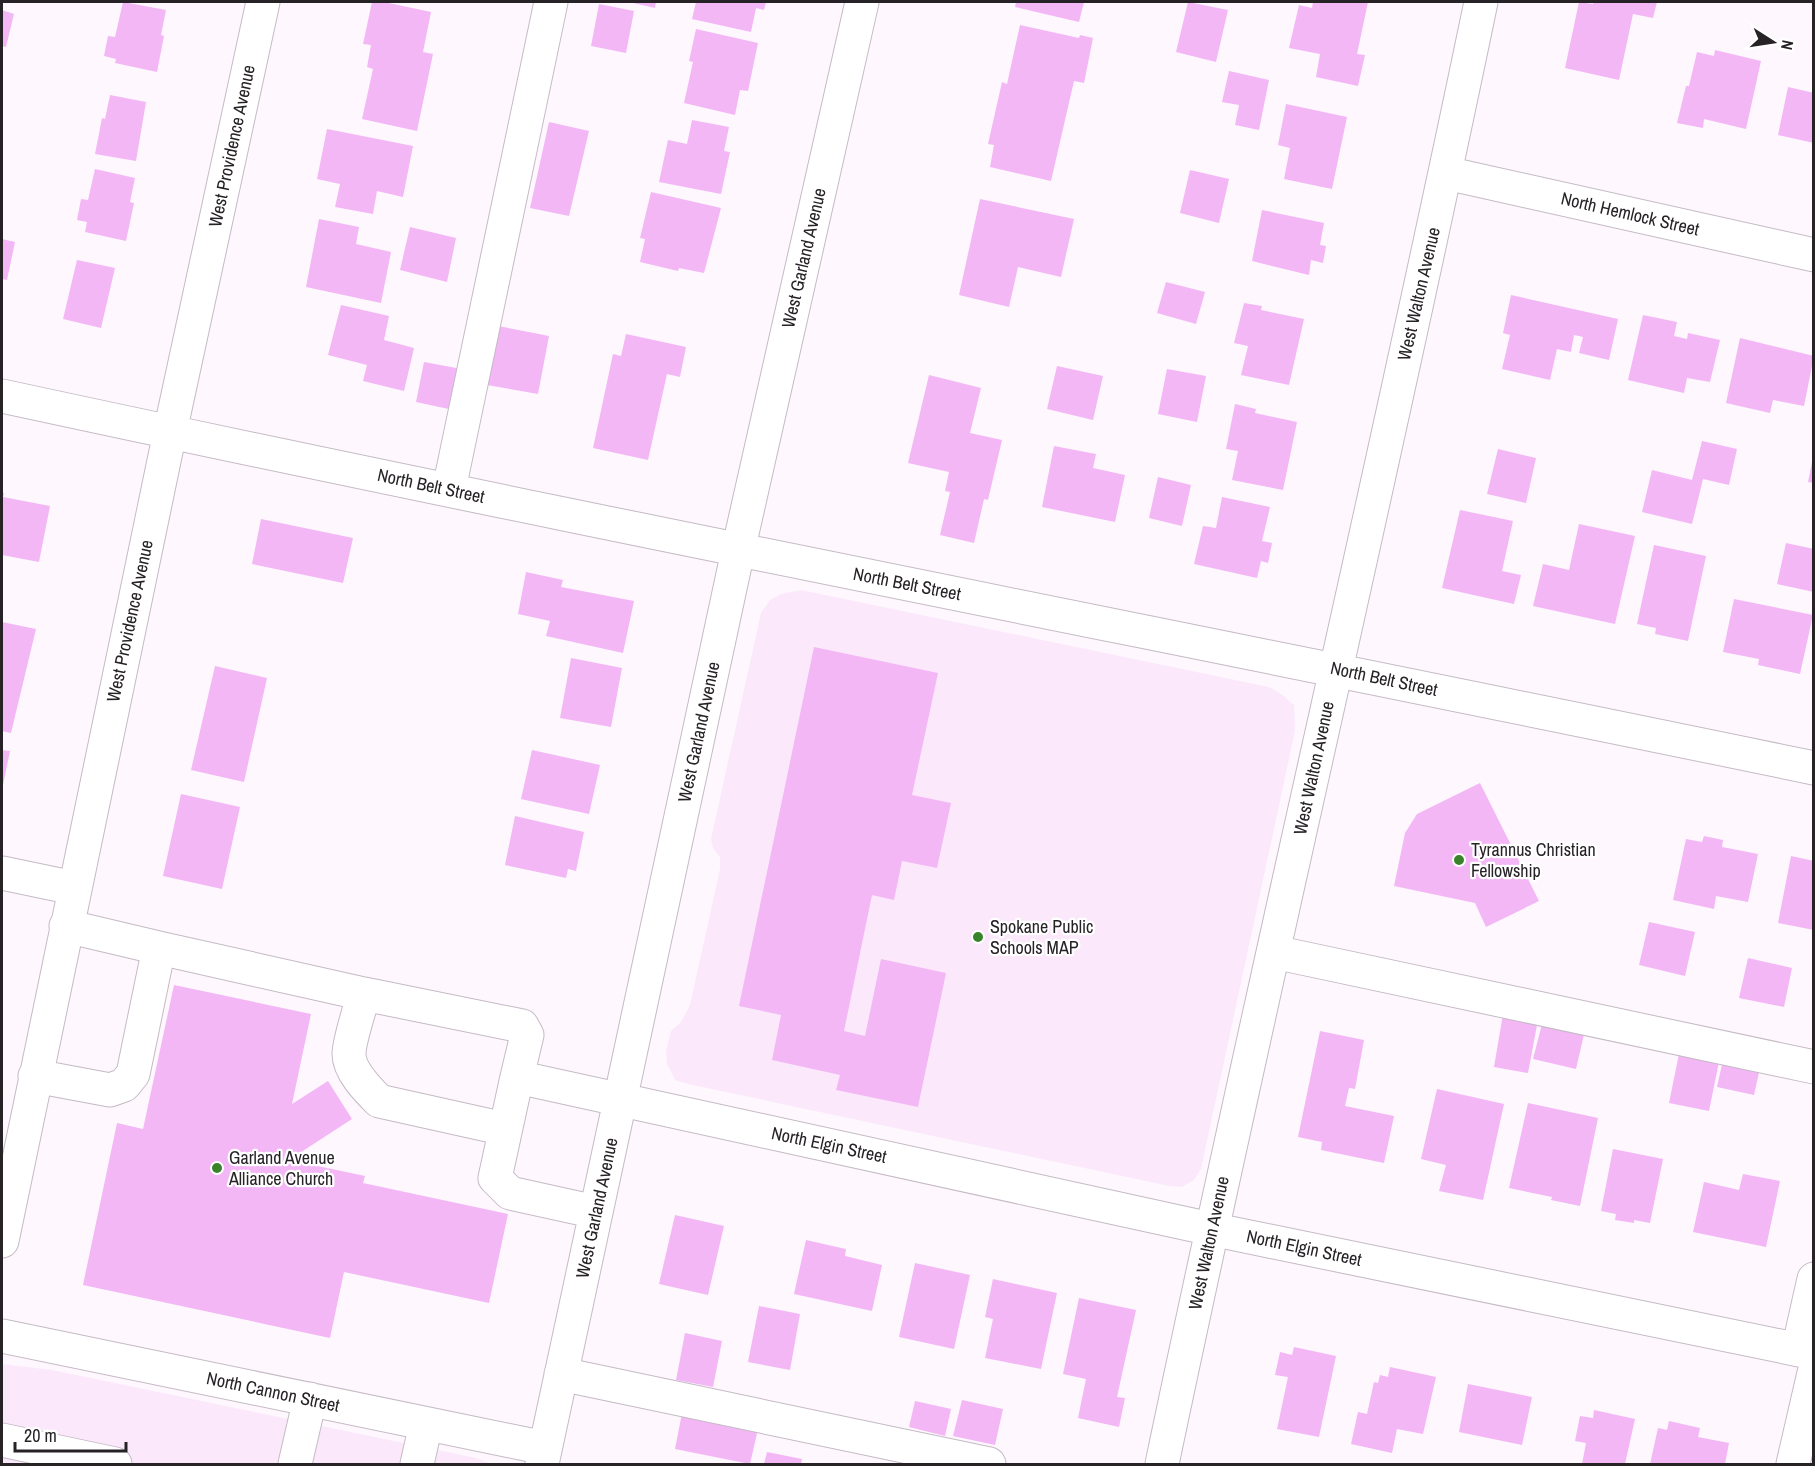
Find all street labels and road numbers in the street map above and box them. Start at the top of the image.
street label: West Providence Avenue [202,62,261,229]
street label: West Garland Avenue [775,185,832,330]
street label: North Hemlock Street [1559,185,1702,242]
street label: West Walton Avenue [1391,225,1446,363]
street label: North Belt Street [375,462,487,509]
street label: West Providence Avenue [100,537,159,704]
street label: North Belt Street [851,561,963,606]
street label: North Belt Street [1328,655,1440,702]
street label: West Garland Avenue [671,659,726,804]
street label: West Walton Avenue [1287,699,1340,837]
street label: North Elgin Street [769,1120,889,1169]
street label: West Garland Avenue [569,1135,624,1280]
street label: West Walton Avenue [1182,1174,1235,1312]
street label: North Elgin Street [1244,1223,1364,1272]
street label: North Cannon Street [204,1365,342,1418]

